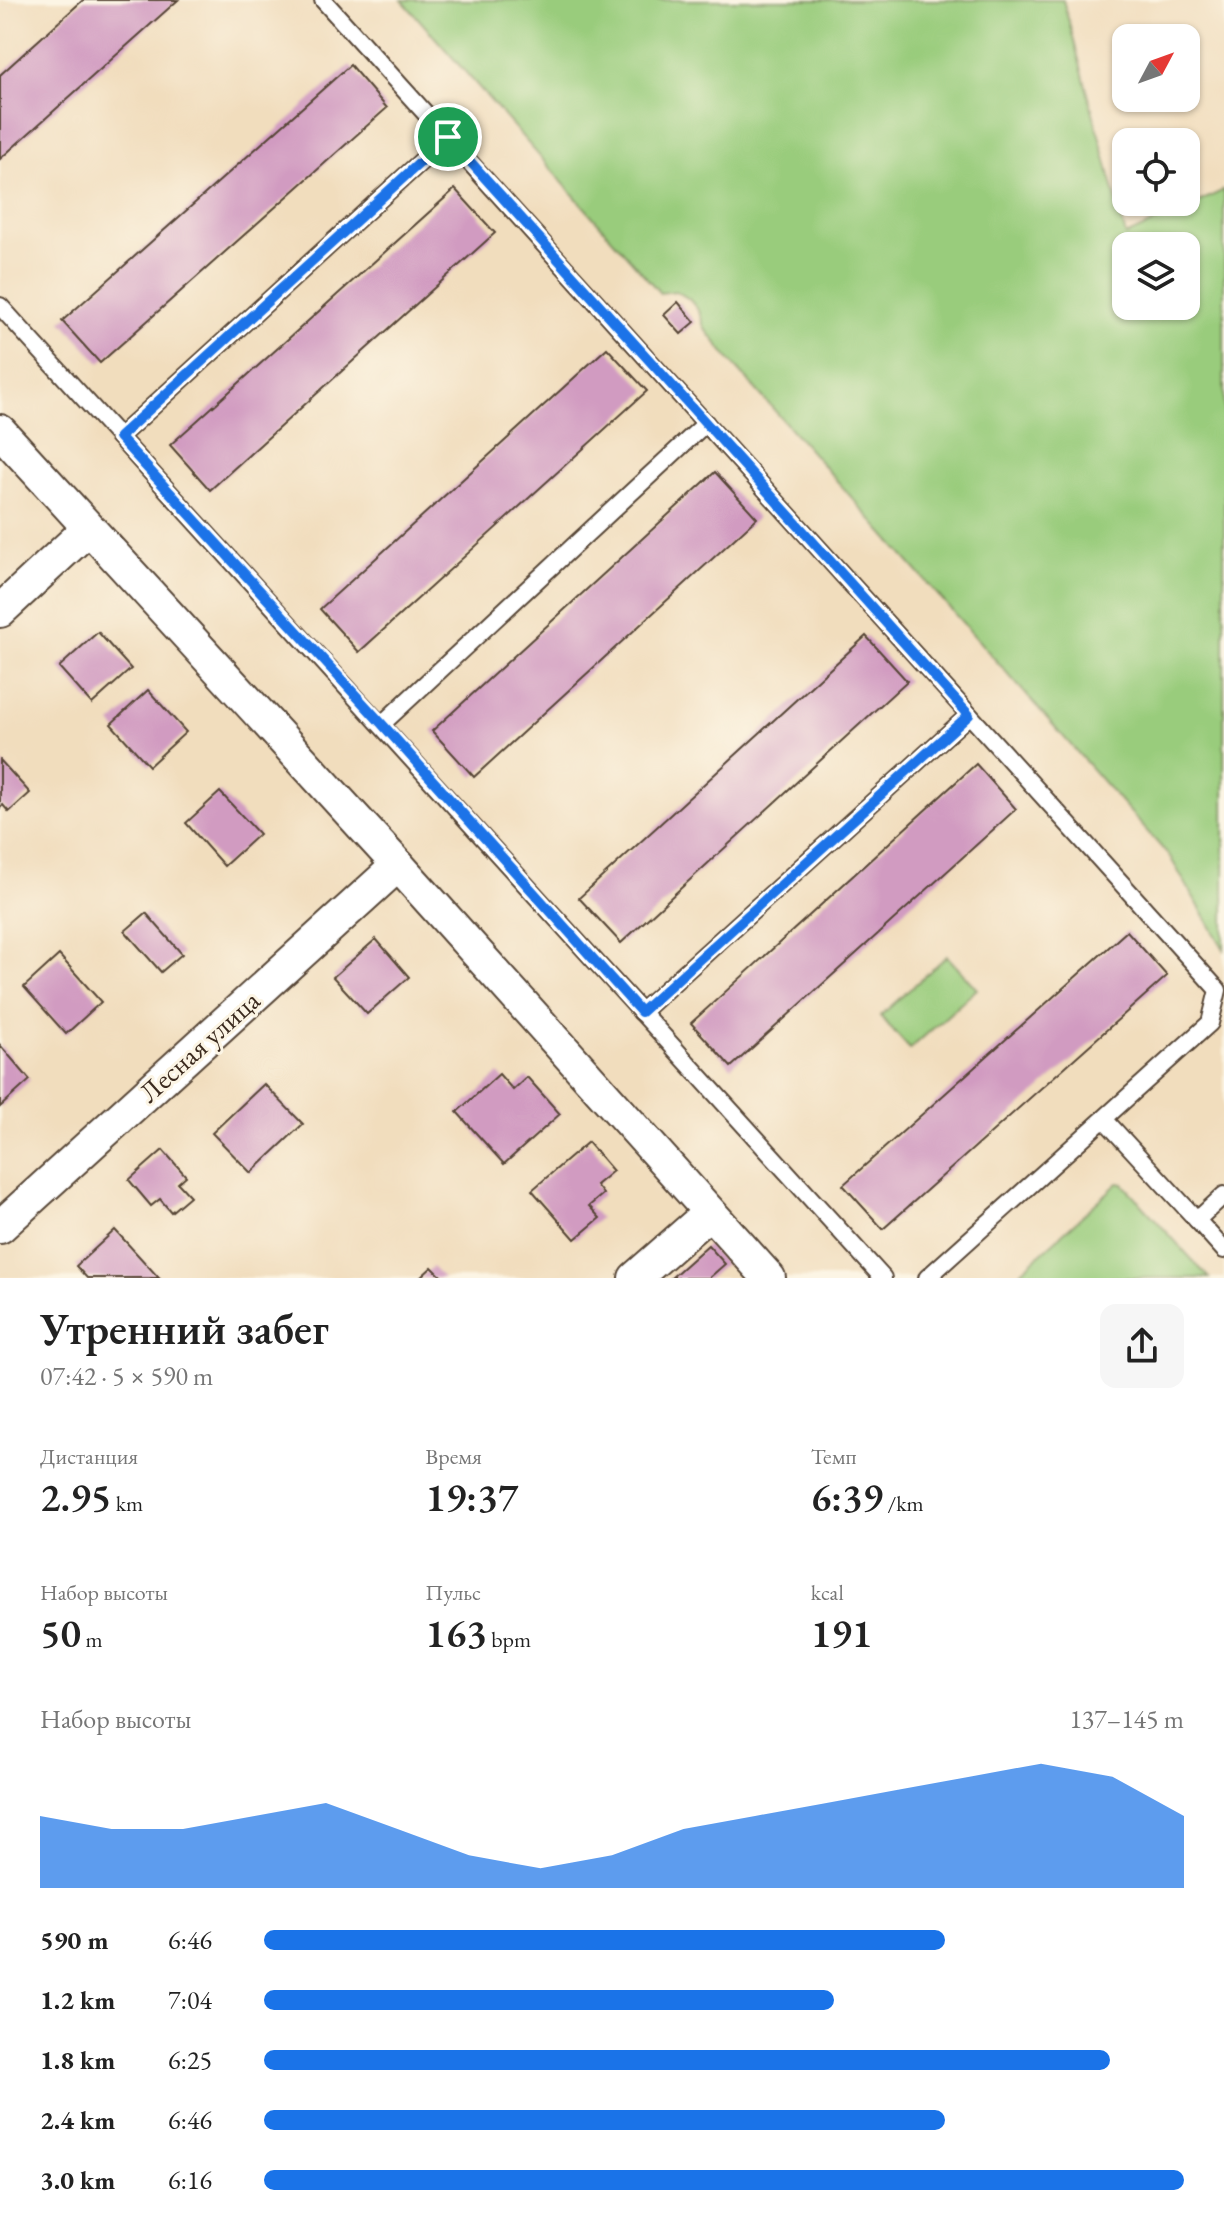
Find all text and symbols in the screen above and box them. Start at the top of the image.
north arrow [1112,24,1200,112]
map controls [1112,24,1200,320]
pin [414,103,482,171]
icon: arrive [426,115,470,159]
button: locate [1112,128,1200,216]
button: layers [1112,232,1200,320]
street label: Лесная улица [131,982,268,1110]
text: Утренний забег [40,1300,329,1357]
button: share [1100,1304,1184,1388]
text: 07:42 · 5 × 590 m [40,1359,213,1393]
text: Дистанция [40,1442,138,1471]
text: Время [425,1442,482,1471]
text: Темп [811,1442,856,1471]
text: 2.95 [40,1471,111,1523]
text: 19:37 [425,1471,518,1523]
text: 6:39 [811,1471,883,1523]
text: km [111,1489,143,1518]
text: /km [883,1489,924,1518]
text: Набор высоты [40,1578,168,1607]
text: Пульс [425,1578,481,1607]
text: kcal [811,1578,844,1607]
text: 50 [40,1607,81,1659]
text: 163 [425,1607,487,1659]
text: 191 [811,1607,872,1659]
text: m [81,1625,103,1654]
text: bpm [487,1625,531,1654]
text: Набор высоты [40,1702,191,1736]
text: 137–145 m [1069,1702,1184,1736]
text: 590 m [40,1923,108,1957]
text: 6:46 [168,1923,212,1957]
text: 1.2 km [40,1983,115,2017]
text: 7:04 [168,1983,212,2017]
text: 1.8 km [40,2043,115,2077]
text: 6:25 [168,2043,212,2077]
text: 2.4 km [40,2103,115,2137]
text: 6:46 [168,2103,212,2137]
text: 3.0 km [40,2163,115,2197]
text: 6:16 [168,2163,212,2197]

